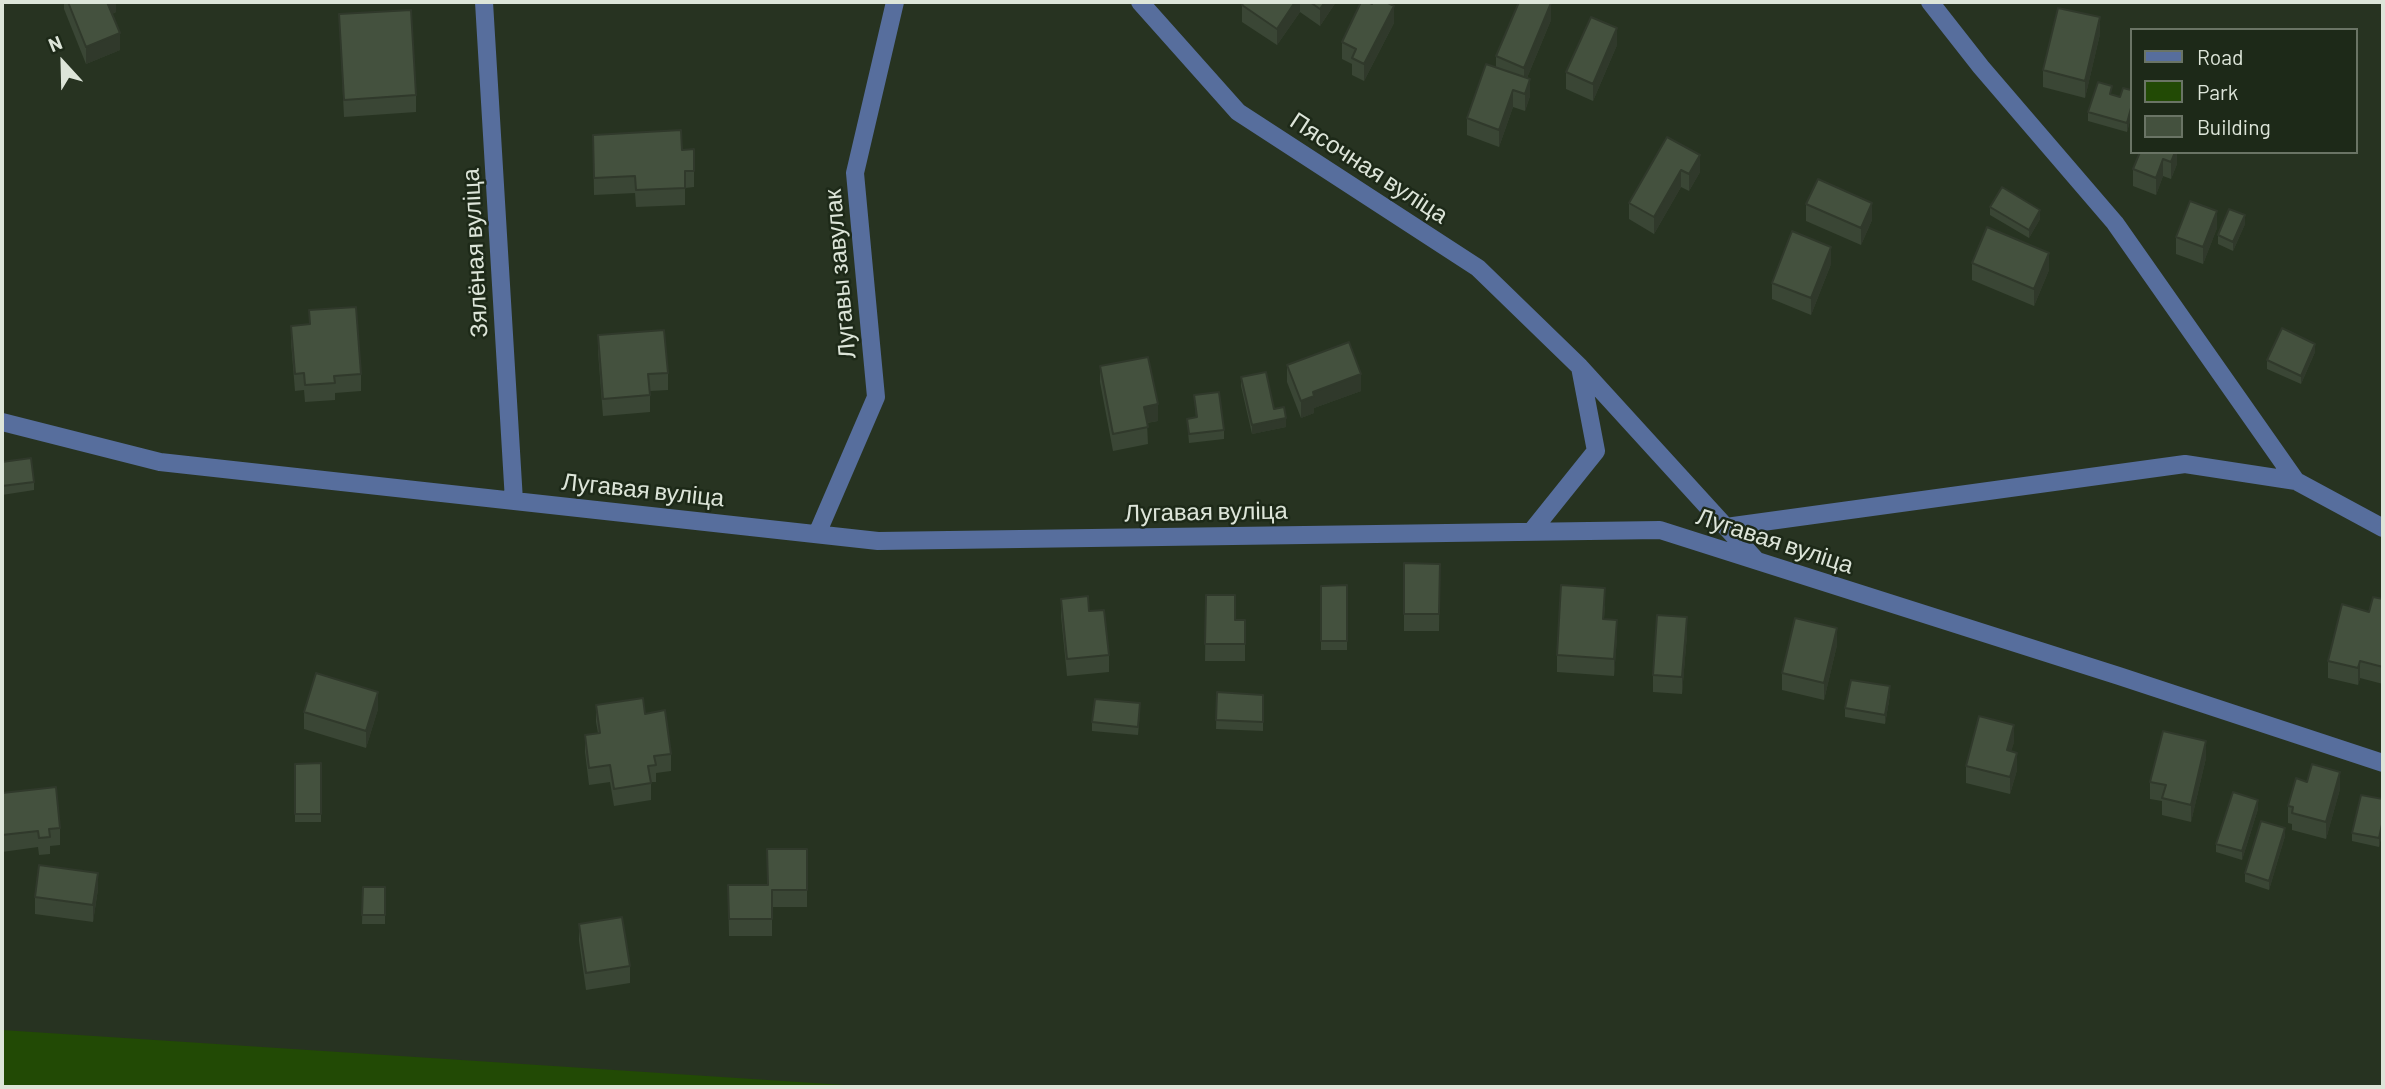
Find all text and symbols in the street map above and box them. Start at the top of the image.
north arrow [28,28,98,98]
legend [2130,28,2357,154]
text: N [45,30,65,56]
text: Road [2197,44,2243,69]
text: Park [2197,79,2238,104]
street label: Пясочная вуліца [1285,106,1453,230]
text: Building [2197,114,2271,139]
street label: Зялёная вуліца [456,168,494,338]
street label: Лугавы завулак [818,188,862,360]
street label: Лугавая вуліца [560,467,726,513]
street label: Лугавая вуліца [1124,496,1288,528]
street label: Лугавая вуліца [1693,502,1857,580]

